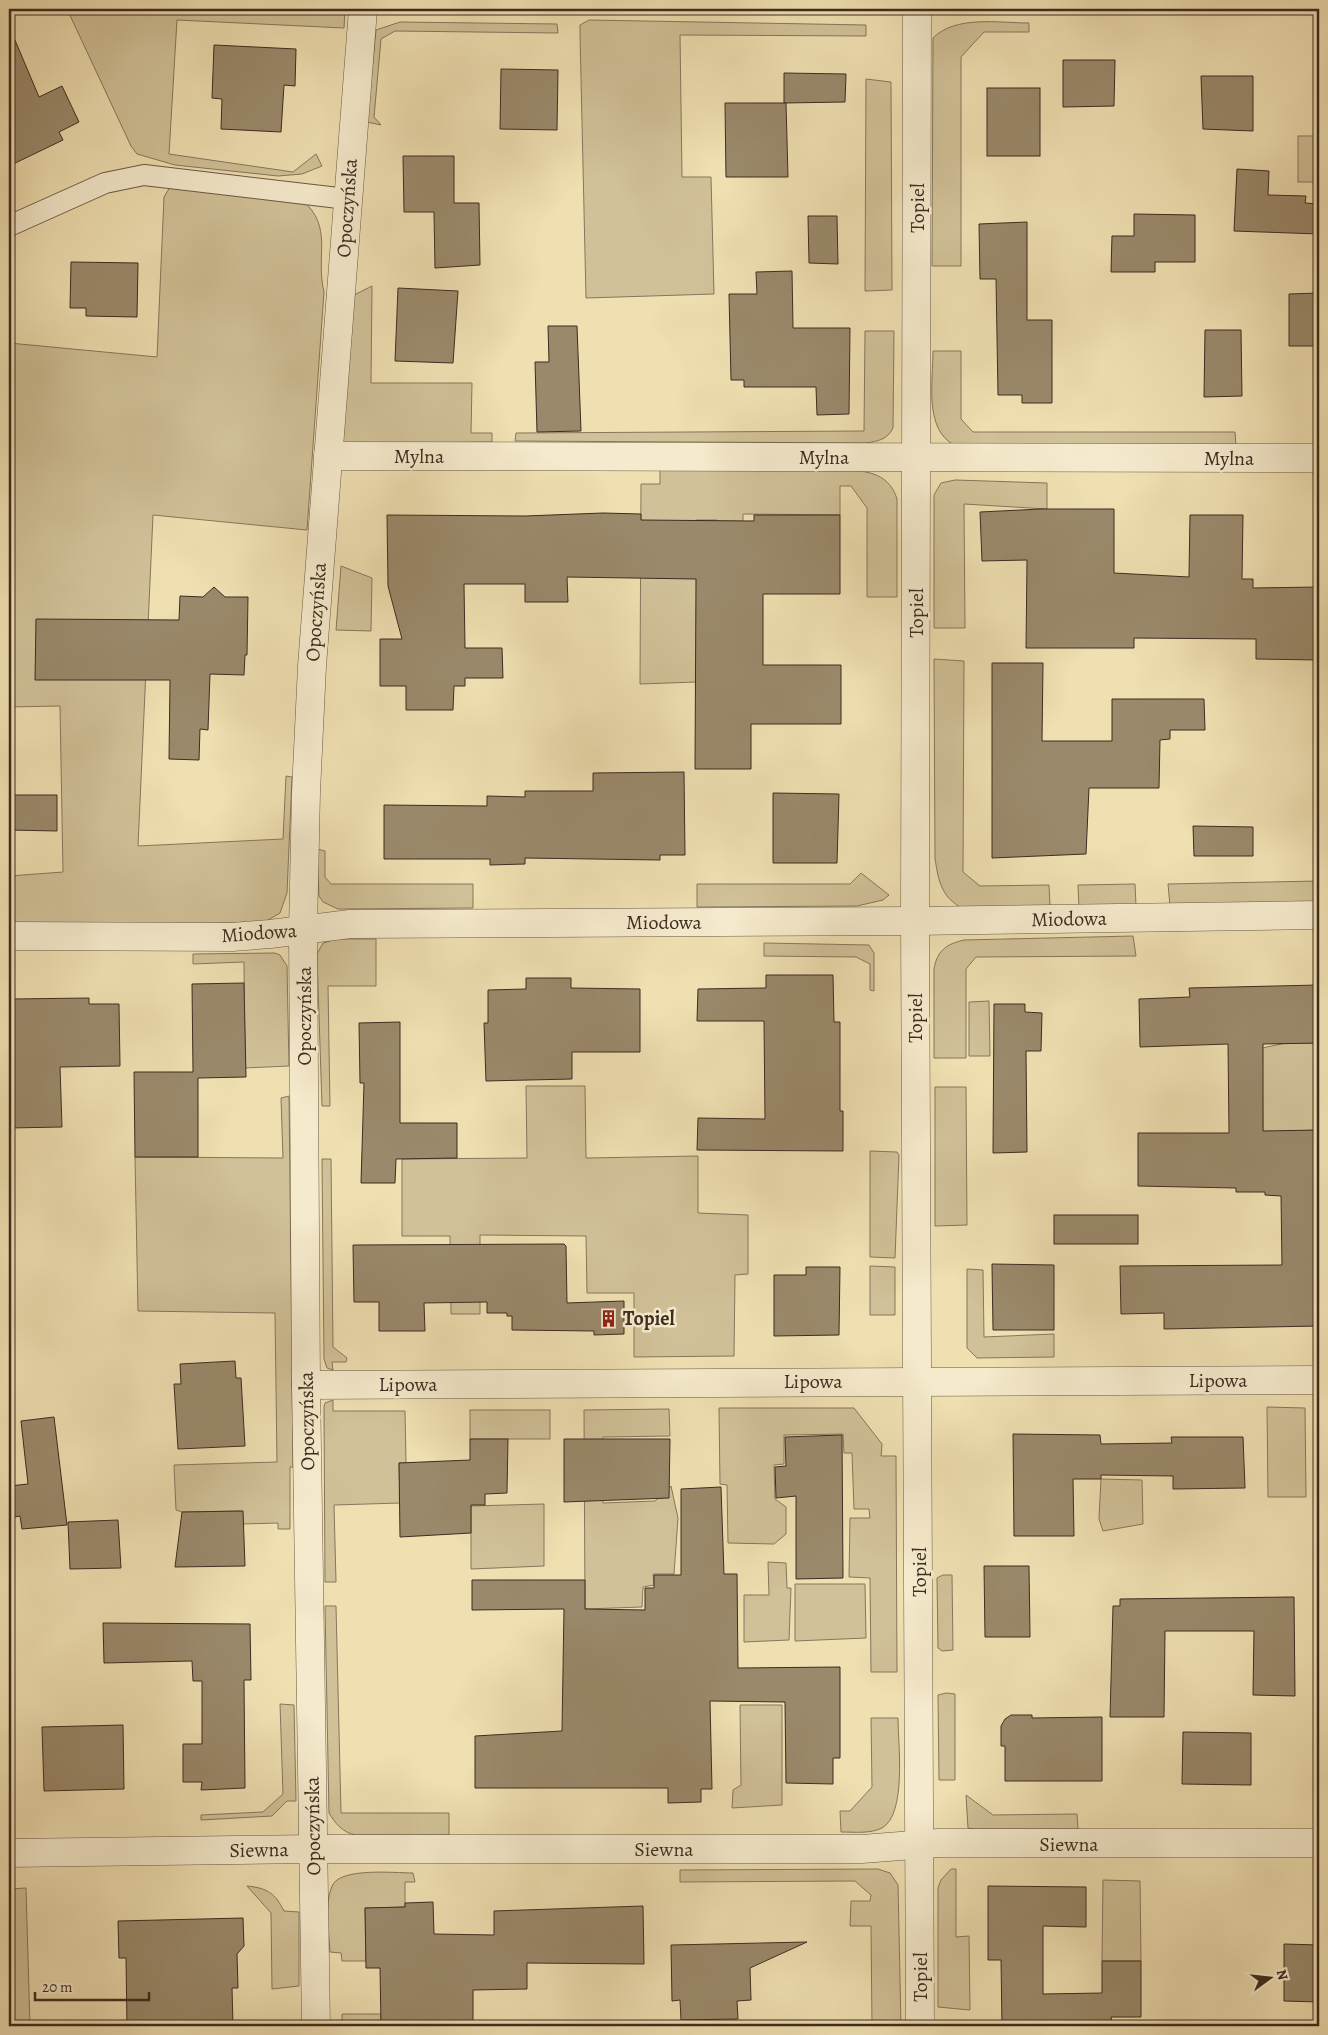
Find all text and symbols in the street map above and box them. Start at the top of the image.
street label: Opoczyńska [330,157,364,258]
street label: Topiel [904,183,931,233]
street label: Mylna [394,443,445,470]
street label: Mylna [799,444,850,471]
street label: Mylna [1204,445,1255,472]
street label: Opoczyńska [299,561,333,662]
street label: Topiel [903,588,930,638]
street label: Miodowa [1031,905,1108,933]
street label: Miodowa [626,909,703,936]
street label: Miodowa [220,917,298,949]
street label: Opoczyńska [291,966,318,1066]
street label: Topiel [902,993,929,1043]
place label: Topiel [623,1305,675,1332]
building icon: Topiel [599,1308,619,1328]
street label: Lipowa [1188,1367,1248,1394]
street label: Lipowa [783,1368,843,1395]
street label: Opoczyńska [293,1371,321,1471]
street label: Lipowa [378,1371,438,1398]
street label: Topiel [906,1547,933,1597]
street label: Opoczyńska [299,1776,327,1876]
street label: Siewna [1039,1831,1099,1858]
street label: Siewna [229,1836,290,1864]
street label: Siewna [634,1836,694,1863]
street label: Topiel [907,1952,934,2002]
north arrow [1246,1952,1296,2002]
text: N [1272,1967,1293,1982]
scale bar [35,1970,149,2002]
text: 20 m [42,1977,73,1997]

